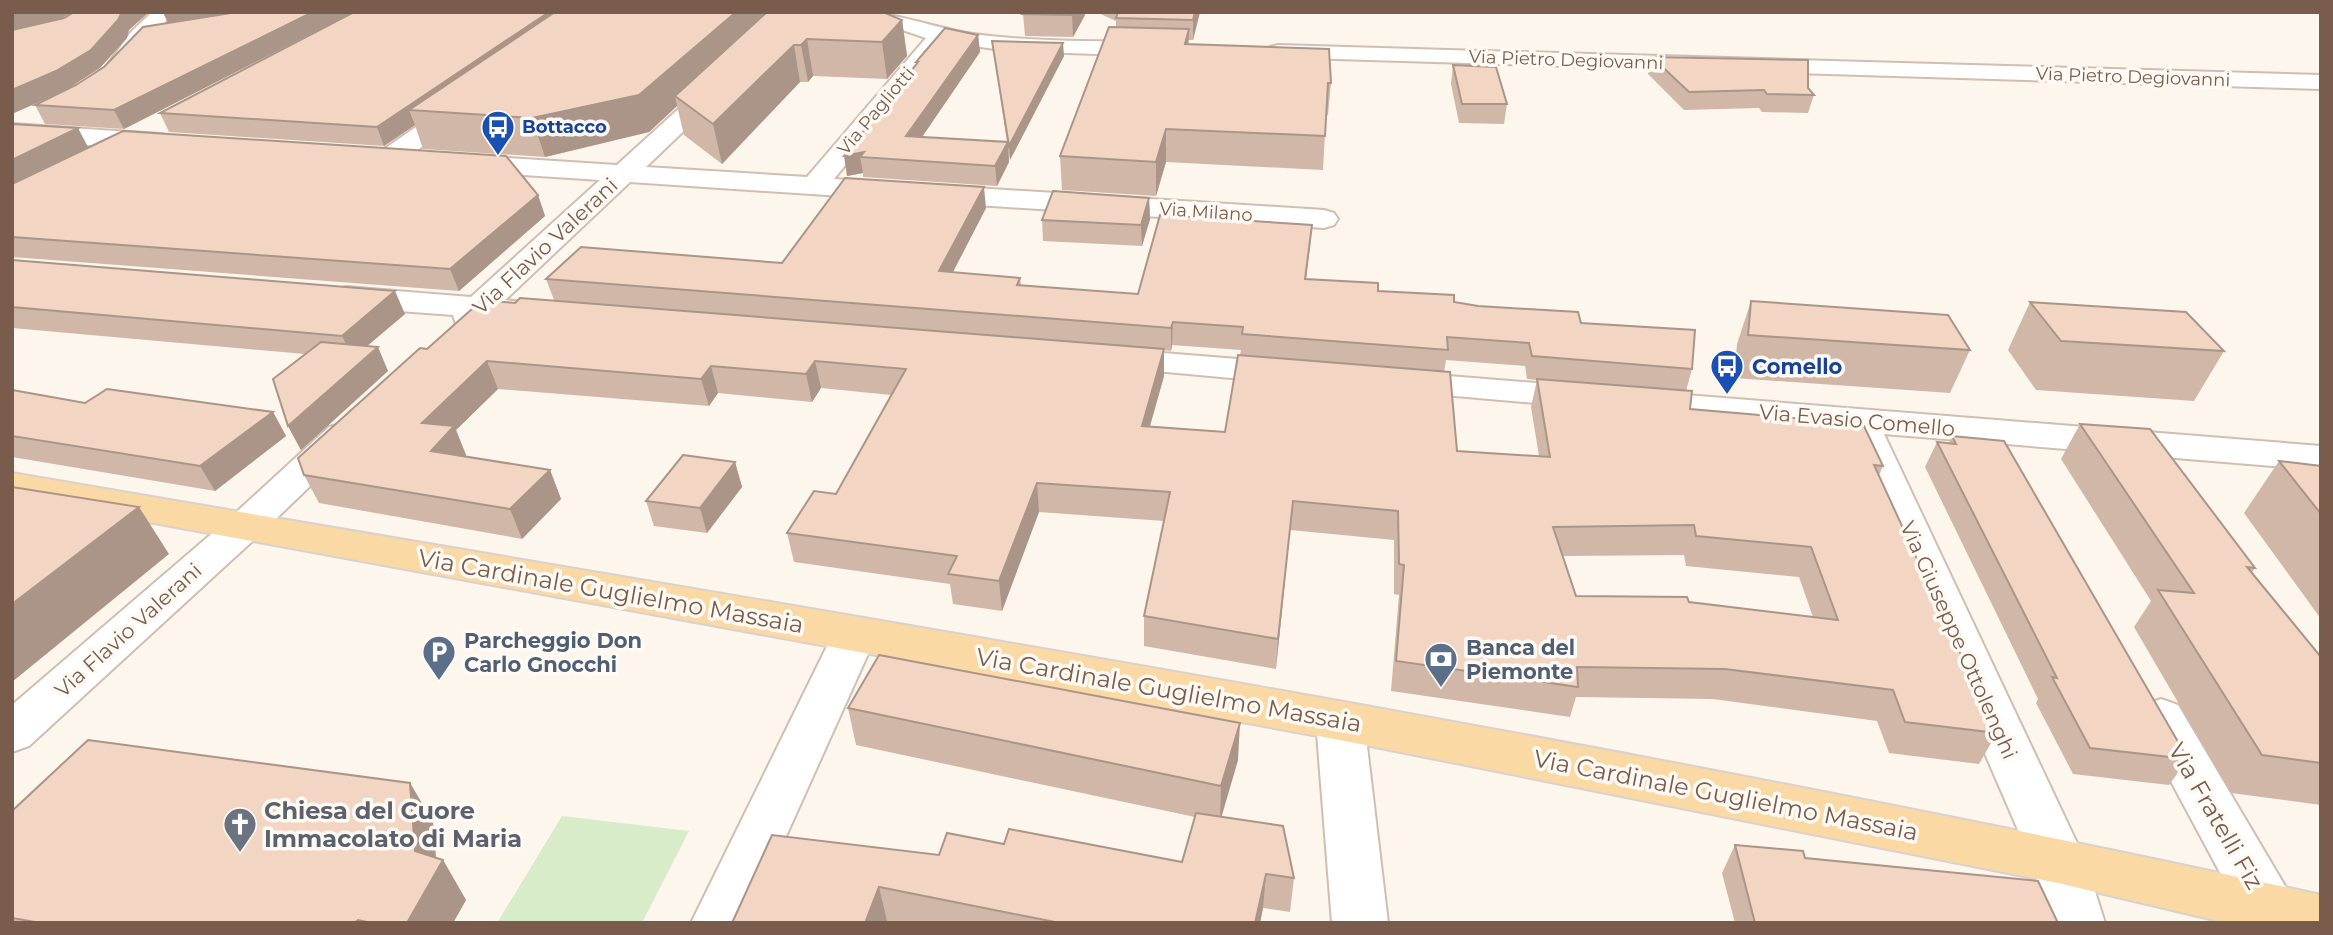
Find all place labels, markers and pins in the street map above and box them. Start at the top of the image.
bus stop icon: Bottacco [479,108,517,157]
place label: Bottacco [522,116,607,138]
bus stop icon: Comello [1708,347,1746,396]
place label: Comello [1752,354,1843,379]
place label: Parcheggio Don Carlo Gnocchi [464,628,642,677]
parking icon: Parcheggio Don Carlo Gnocchi [420,633,458,682]
place label: Banca del Piemonte [1466,635,1575,684]
bank icon: Banca del Piemonte [1422,640,1460,689]
place label: Chiesa del Cuore Immacolato di Maria [264,796,522,853]
church icon: Chiesa del Cuore Immacolato di Maria [221,805,259,854]

